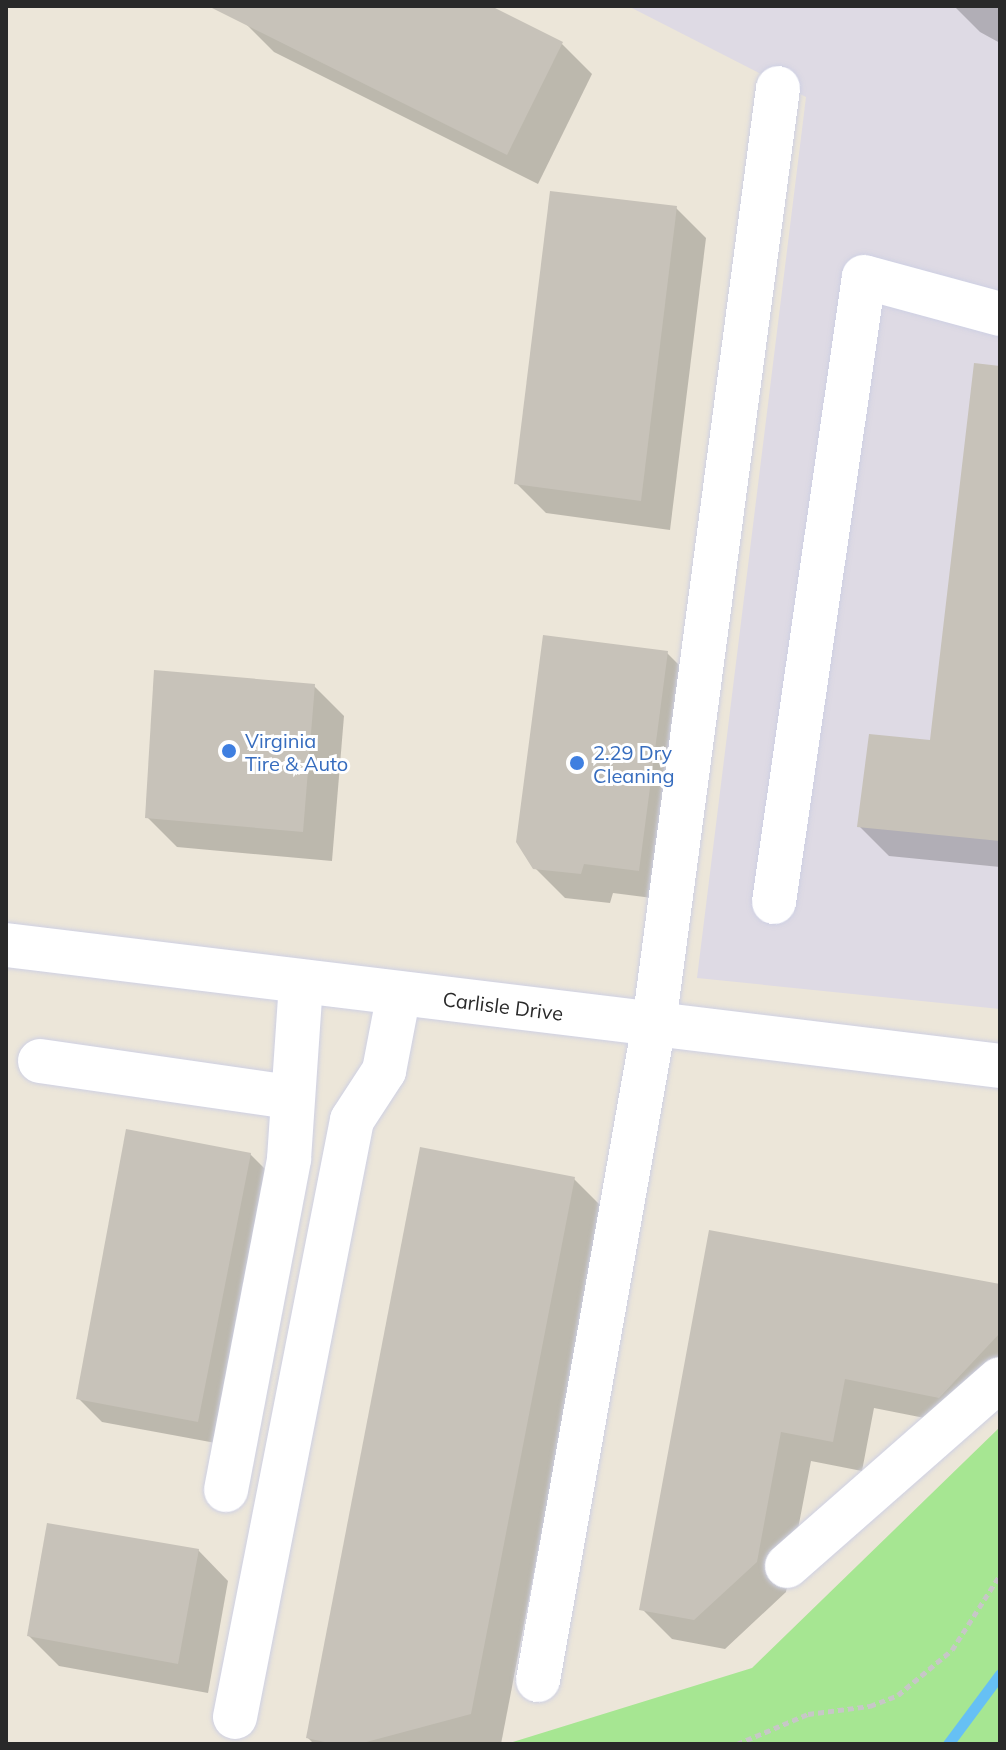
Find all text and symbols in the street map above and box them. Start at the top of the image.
place label: Virginia Tire & Auto [245,728,348,775]
place label: 2.29 Dry Cleaning [593,740,675,787]
marker: Virginia Tire & Auto [220,742,238,760]
marker: 2.29 Dry Cleaning [568,754,586,772]
street label: Carlisle Drive [441,987,565,1025]

